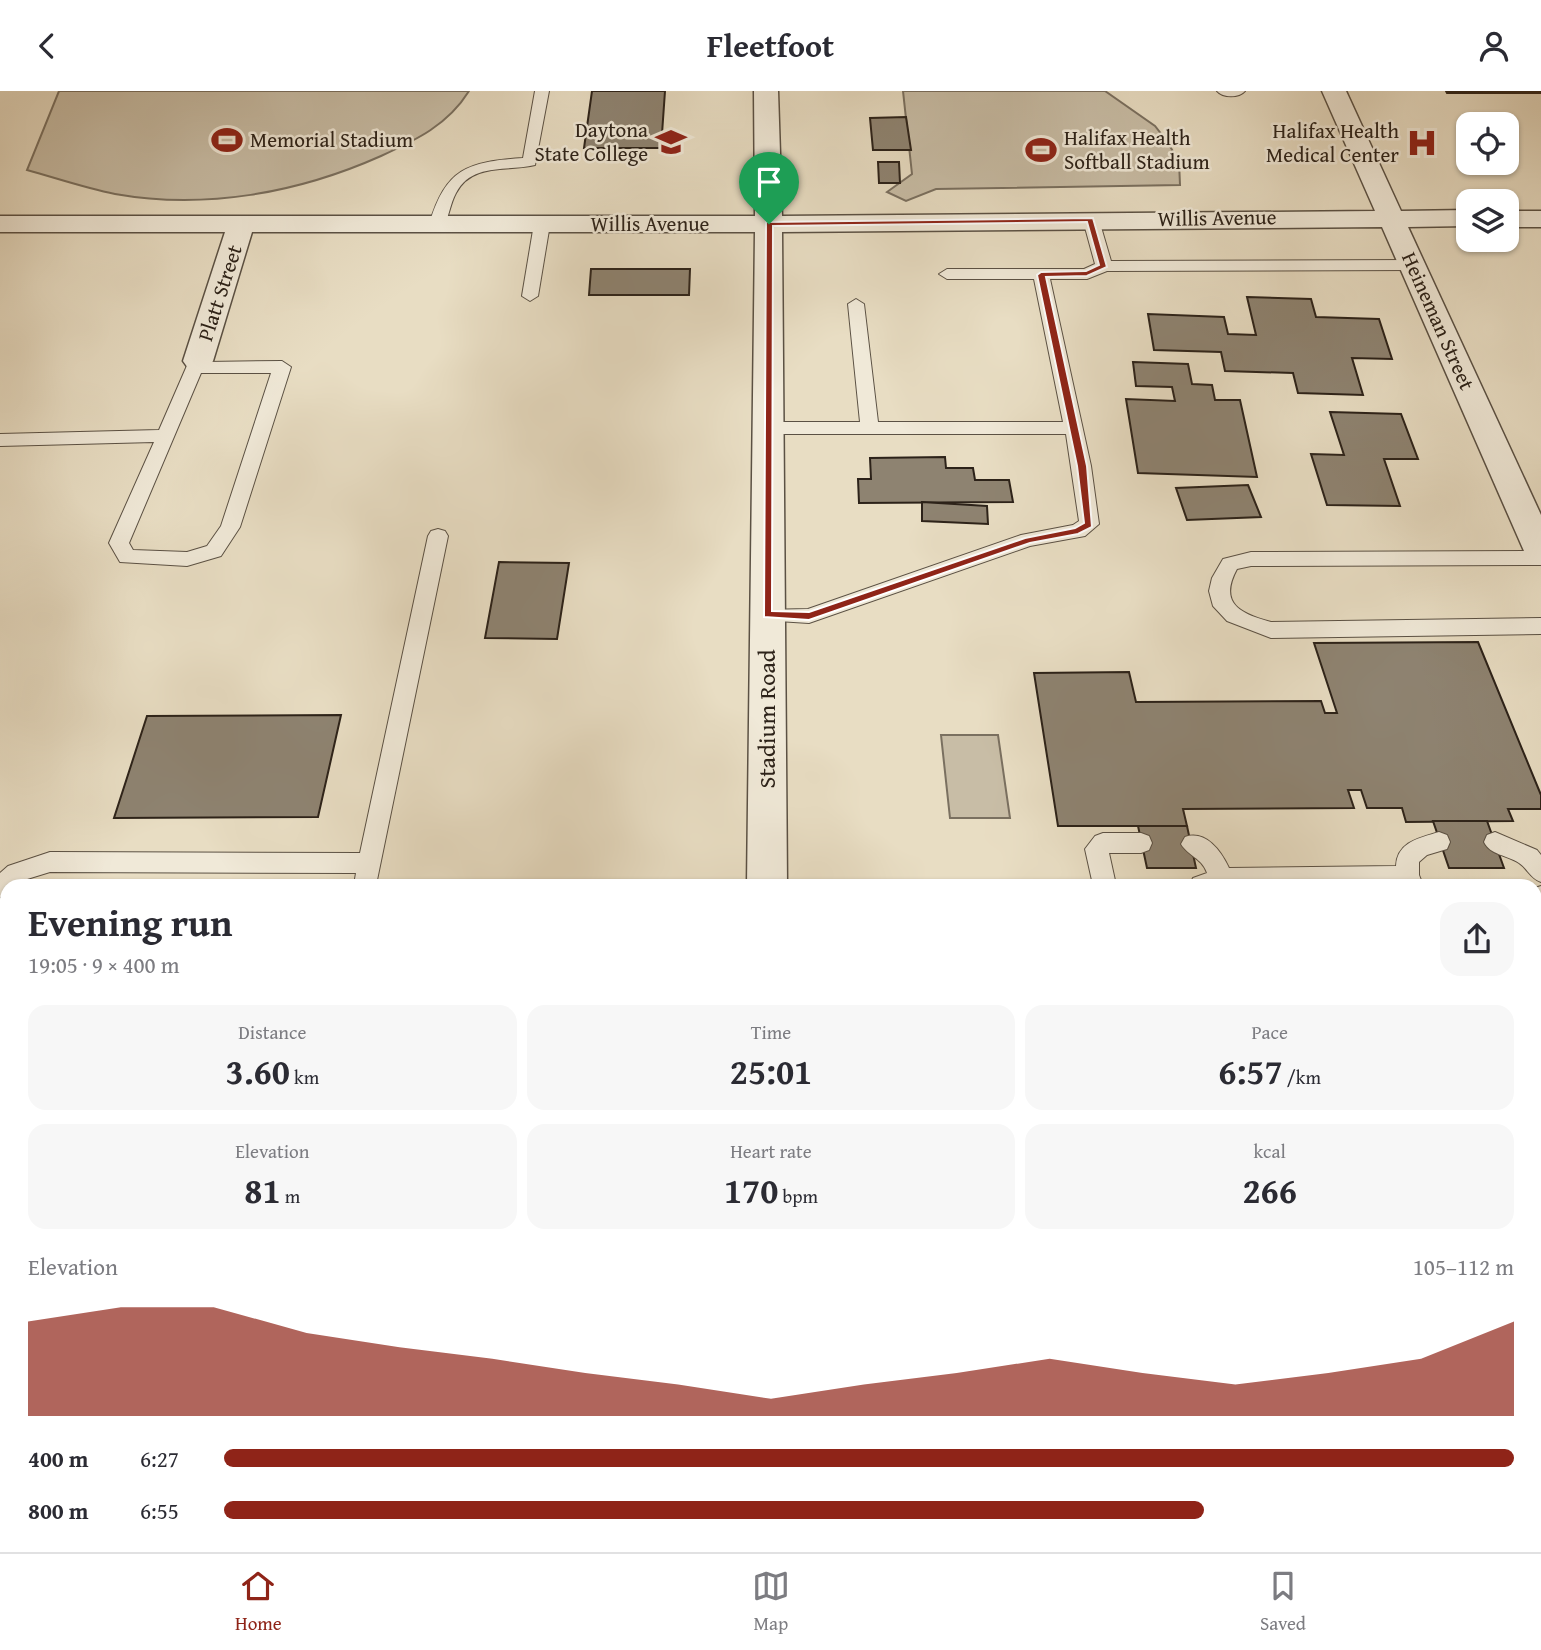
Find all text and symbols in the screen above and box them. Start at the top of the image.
text: Fleetfoot [707,22,834,69]
icon: back [28,27,66,65]
icon: person [1475,27,1513,65]
map controls [1456,112,1519,252]
button: locate [1456,112,1519,175]
place label: Daytona State College [534,114,648,169]
place label: Halifax Health Medical Center [1266,115,1399,170]
place label: Halifax Health Softball Stadium [1064,122,1210,177]
sports icon: Memorial Stadium [210,123,244,157]
place label: Memorial Stadium [250,124,413,155]
school or university icon: Daytona State College [654,125,688,159]
hospital icon: Halifax Health Medical Center [1405,126,1439,160]
sports icon: Halifax Health Softball Stadium [1024,133,1058,167]
pin [739,152,799,224]
icon: arrive [750,163,788,201]
button: layers [1456,189,1519,252]
street label: Willis Avenue [1157,201,1277,234]
street label: Willis Avenue [591,208,710,239]
street label: Platt Street [189,240,250,345]
street label: Heineman Street [1394,247,1483,395]
street label: Stadium Road [749,649,784,789]
text: Evening run [28,894,232,950]
button: share [1440,902,1514,976]
text: 19:05 · 9 × 400 m [28,948,180,981]
text: Distance [238,1018,306,1046]
text: Time [751,1018,791,1046]
text: Pace [1251,1018,1288,1046]
text: 3.60 [226,1046,290,1097]
text: 25:01 [730,1046,812,1097]
text: 6:57 [1218,1046,1283,1097]
text: km [290,1063,319,1091]
text: /km [1283,1063,1321,1091]
text: Elevation [235,1137,310,1165]
text: Heart rate [730,1137,812,1165]
text: kcal [1253,1137,1286,1165]
text: 81 [244,1165,281,1216]
text: 170 [724,1165,778,1216]
text: 266 [1242,1165,1297,1216]
text: m [281,1182,300,1210]
text: bpm [778,1182,818,1210]
text: Elevation [28,1250,118,1283]
text: 105–112 m [1413,1250,1514,1283]
text: 400 m [28,1442,89,1475]
text: 6:27 [140,1442,179,1475]
text: 800 m [28,1494,89,1527]
text: 6:55 [140,1494,179,1527]
tab: Home [235,1567,282,1637]
tab: Map [752,1567,790,1637]
tab: Saved [1260,1567,1306,1637]

